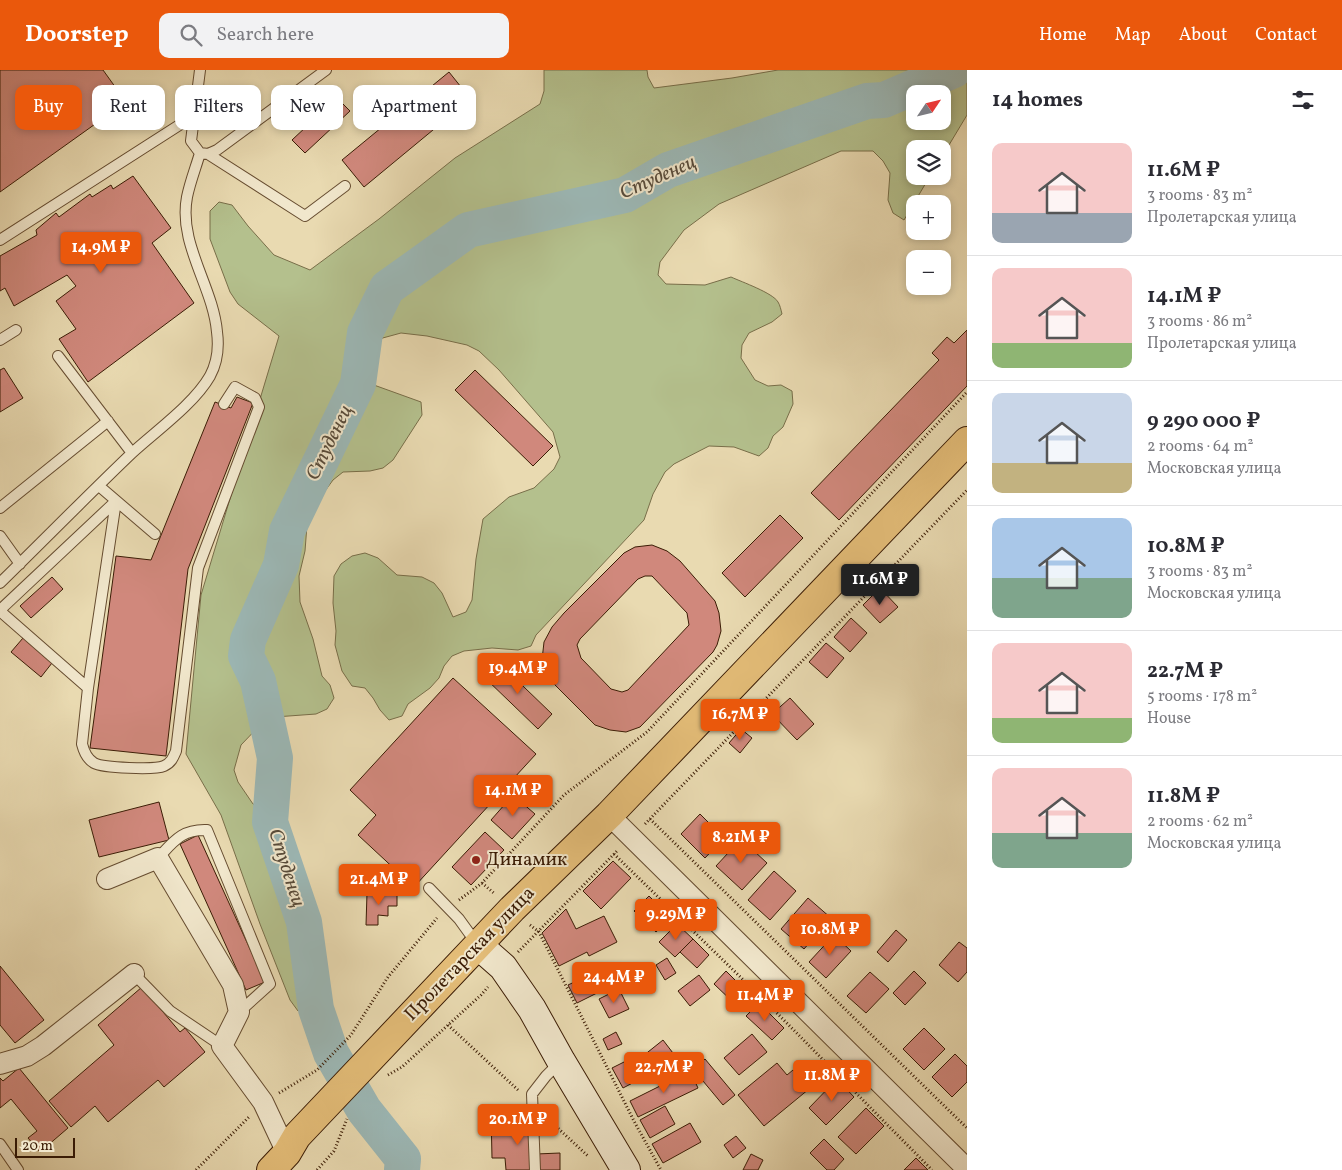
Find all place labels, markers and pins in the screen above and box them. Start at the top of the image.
pin: 14.9M ₽ [55,232,147,274]
pin: 11.6M ₽ [834,564,926,606]
pin: 19.4M ₽ [472,652,564,695]
pin: 16.7M ₽ [694,698,786,741]
pin: 14.1M ₽ [467,774,559,817]
pin: 8.21M ₽ [695,822,787,864]
place label: Динамик [486,847,567,873]
marker: Динамик [470,854,482,866]
pin: 21.4M ₽ [333,864,425,906]
pin: 9.29M ₽ [630,898,722,941]
pin: 10.8M ₽ [784,914,876,956]
pin: 24.4M ₽ [568,962,660,1004]
pin: 11.4M ₽ [719,980,811,1022]
pin: 22.7M ₽ [618,1052,710,1094]
pin: 11.8M ₽ [786,1060,878,1102]
pin: 20.1M ₽ [472,1104,564,1146]

